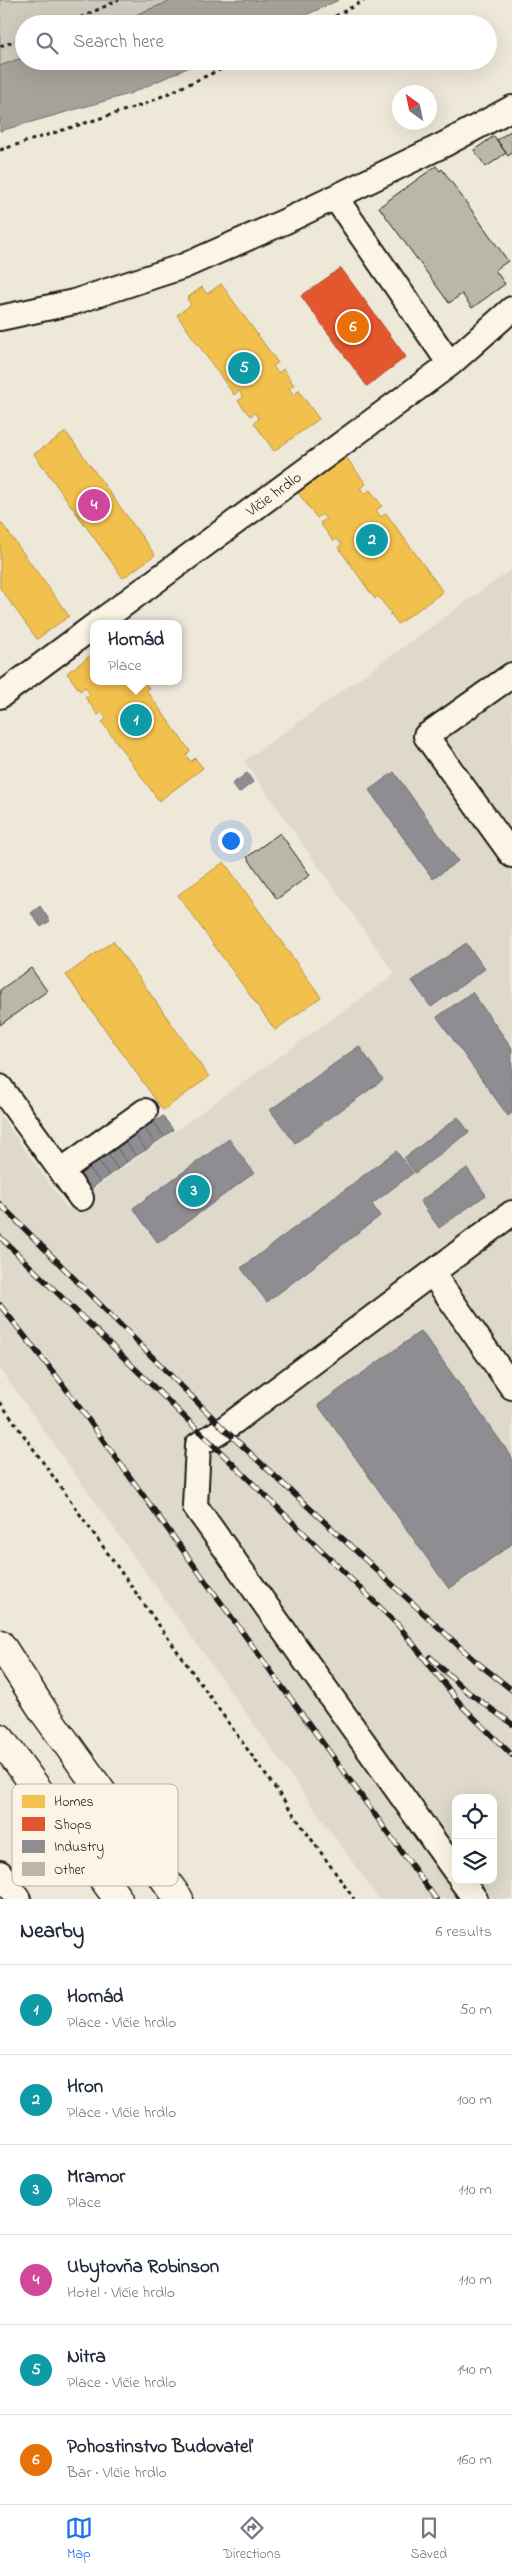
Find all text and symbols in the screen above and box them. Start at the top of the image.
search box [15,15,497,70]
icon: search [33,29,61,57]
text: Search here [73,29,164,56]
north arrow [392,85,437,130]
pin: 6 [337,308,369,346]
pin: 5 [228,349,260,387]
street label: Vlčie hrdlo [240,466,307,524]
pin: 4 [78,486,110,524]
pin: 2 [356,521,388,559]
popup [90,620,182,685]
text: Hornád [108,627,164,654]
text: Place [108,654,142,678]
pin: 1 [120,701,152,739]
your location [218,828,244,854]
pin: 3 [178,1172,210,1210]
legend [12,1784,178,1886]
text: Homes [54,1792,94,1813]
map controls [452,1794,497,1884]
button: locate [452,1794,497,1839]
text: Shops [54,1815,92,1836]
text: Industry [54,1837,104,1859]
button: layers [452,1839,497,1884]
text: Other [54,1860,86,1881]
text: Nearby [20,1917,84,1947]
text: 6 results [435,1920,492,1944]
text: Hornád [67,1984,123,2011]
text: 1 [33,1998,39,2022]
text: 50 m [460,1998,492,2022]
text: Place · Vlčie hrdlo [67,2011,176,2035]
text: Hron [67,2074,103,2101]
text: 2 [32,2088,40,2112]
text: 100 m [457,2088,492,2112]
text: Place · Vlčie hrdlo [67,2101,176,2125]
text: Mramor [67,2164,125,2191]
text: 3 [33,2178,39,2202]
text: 110 m [458,2178,492,2202]
text: Place [67,2191,101,2215]
text: Ubytovňa Robinson [67,2254,219,2281]
text: 4 [33,2268,39,2292]
text: 110 m [458,2268,492,2292]
text: Hotel · Vlčie hrdlo [67,2281,175,2305]
text: Nitra [67,2344,106,2371]
text: 5 [31,2358,41,2382]
text: 140 m [457,2358,492,2382]
text: Place · Vlčie hrdlo [67,2371,176,2395]
text: Pohostinstvo Budovateľ [67,2434,252,2461]
text: 6 [32,2448,40,2472]
text: 160 m [457,2448,492,2472]
text: Bar · Vlčie hrdlo [67,2461,167,2485]
tab: Map [65,2514,93,2565]
tab: Directions [223,2514,281,2565]
tab: Saved [411,2514,447,2565]

